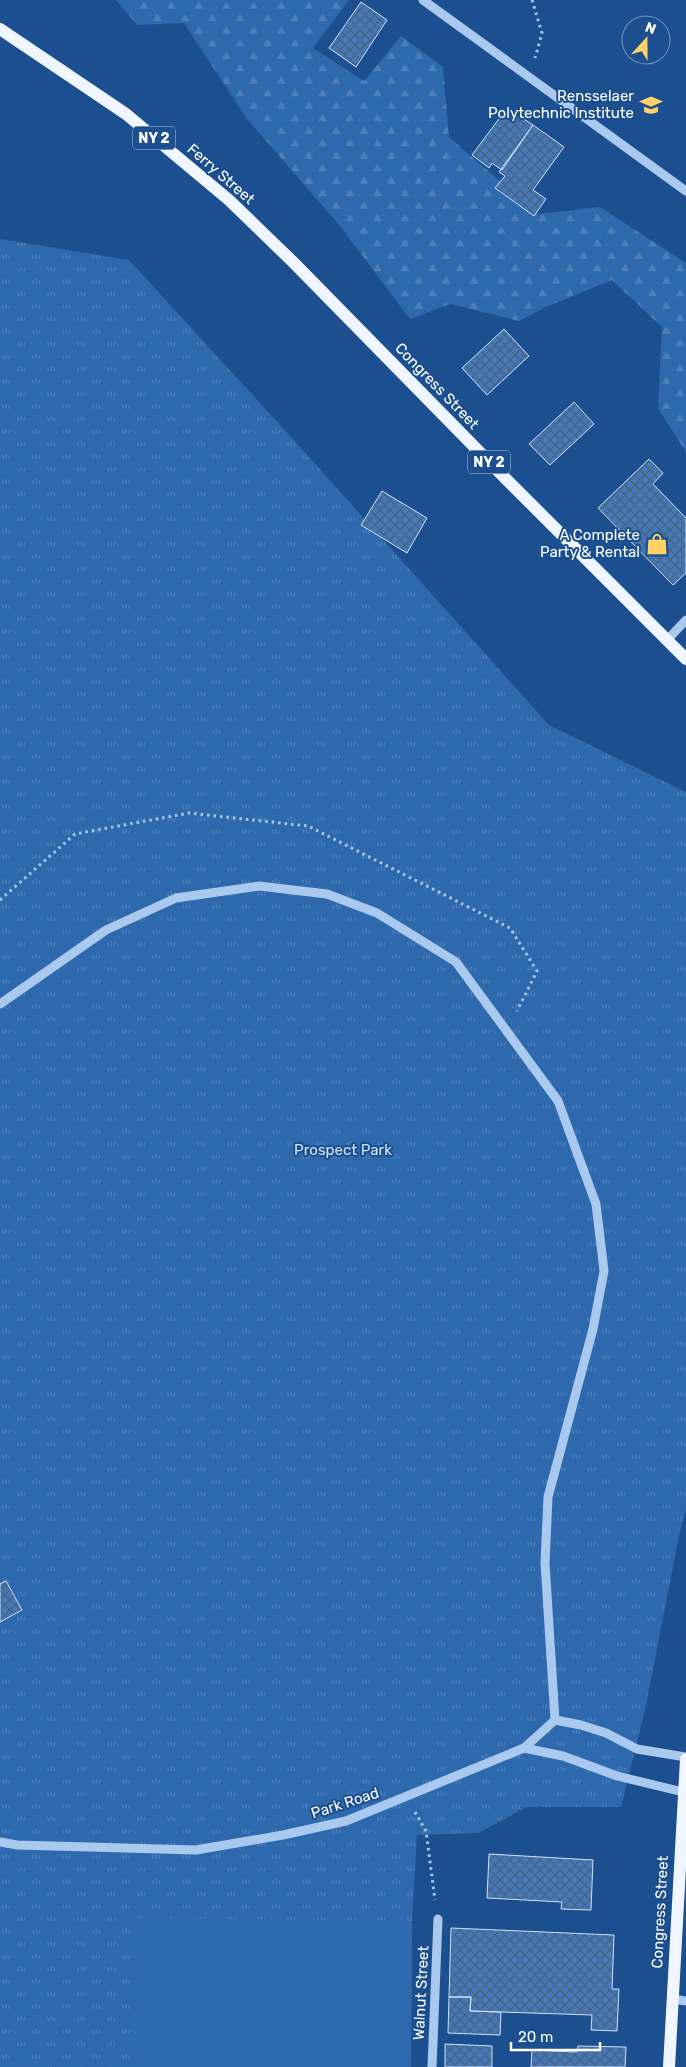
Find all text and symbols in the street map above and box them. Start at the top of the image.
north arrow [621,15,671,65]
text: N [643,19,658,38]
place label: Rensselaer Polytechnic Institute [488,87,634,122]
school or university icon: Rensselaer Polytechnic Institute [638,92,664,118]
road number: NY 2 [133,126,175,150]
street label: Ferry Street [184,140,258,208]
street label: Congress Street [391,339,483,433]
road number: NY 2 [468,451,510,474]
place label: A Complete Party & Rental [540,526,640,561]
shop icon: A Complete Party & Rental [644,531,670,557]
park label: Prospect Park [294,1141,392,1159]
street label: Park Road [309,1784,381,1822]
street label: Congress Street [648,1855,672,1969]
street label: Walnut Street [410,1945,432,2041]
scale bar [511,2020,600,2052]
text: 20 m [518,2028,553,2046]

